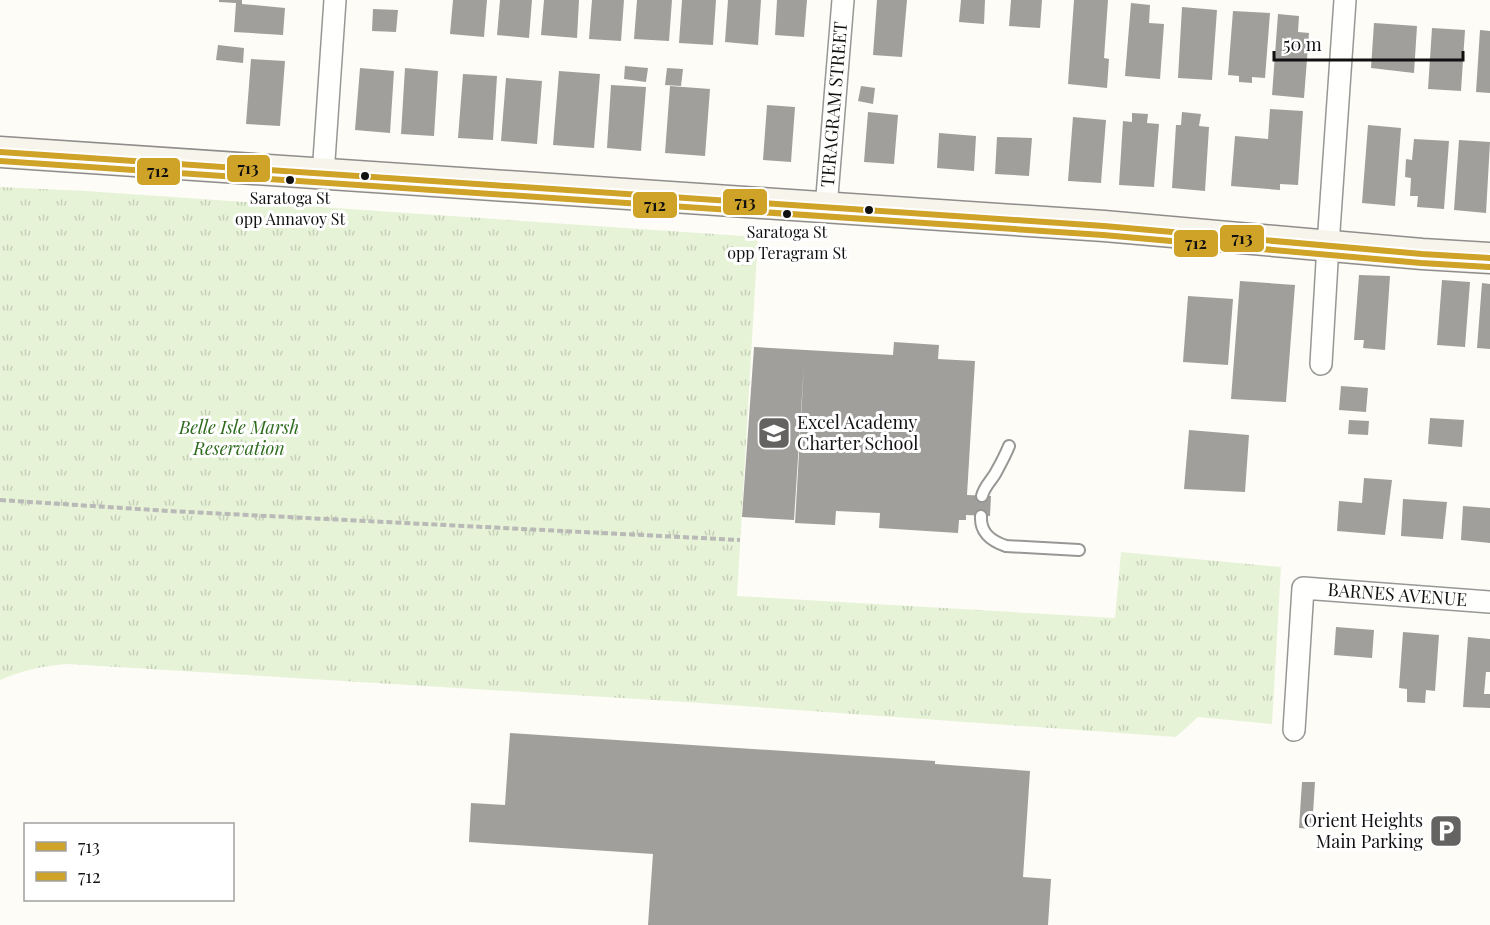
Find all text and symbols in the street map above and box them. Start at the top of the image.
street label: TERAGRAM STREET [815,20,852,188]
scale bar [1274,24,1463,62]
text: 50 m [1283,32,1322,56]
line badge: 713 [226,154,271,183]
line badge: 712 [136,157,181,186]
text: 713 [237,157,259,178]
text: 712 [147,160,169,181]
unlabelled marker [359,170,371,182]
marker: Saratoga St opp Annavoy St [284,174,296,186]
place label: Saratoga St opp Annavoy St [235,187,345,229]
line badge: 713 [722,188,768,216]
line badge: 712 [632,191,678,219]
text: 713 [734,191,756,212]
text: 712 [644,194,666,215]
unlabelled marker [863,204,875,216]
marker: Saratoga St opp Teragram St [781,208,793,220]
place label: Saratoga St opp Teragram St [727,221,847,263]
line badge: 713 [1219,224,1265,253]
text: 713 [1231,227,1253,248]
line badge: 712 [1173,229,1219,258]
text: 712 [1185,232,1207,253]
place label: Excel Academy Charter School [797,410,918,455]
park label: Belle Isle Marsh Reservation [178,415,299,460]
school or university icon: Excel Academy Charter School [756,415,792,451]
street label: BARNES AVENUE [1327,577,1468,611]
place label: Orient Heights Main Parking [1304,808,1423,853]
parking icon: Orient Heights Main Parking [1428,813,1464,849]
legend [24,823,234,901]
text: 713 [78,834,100,858]
text: 712 [78,864,101,888]

